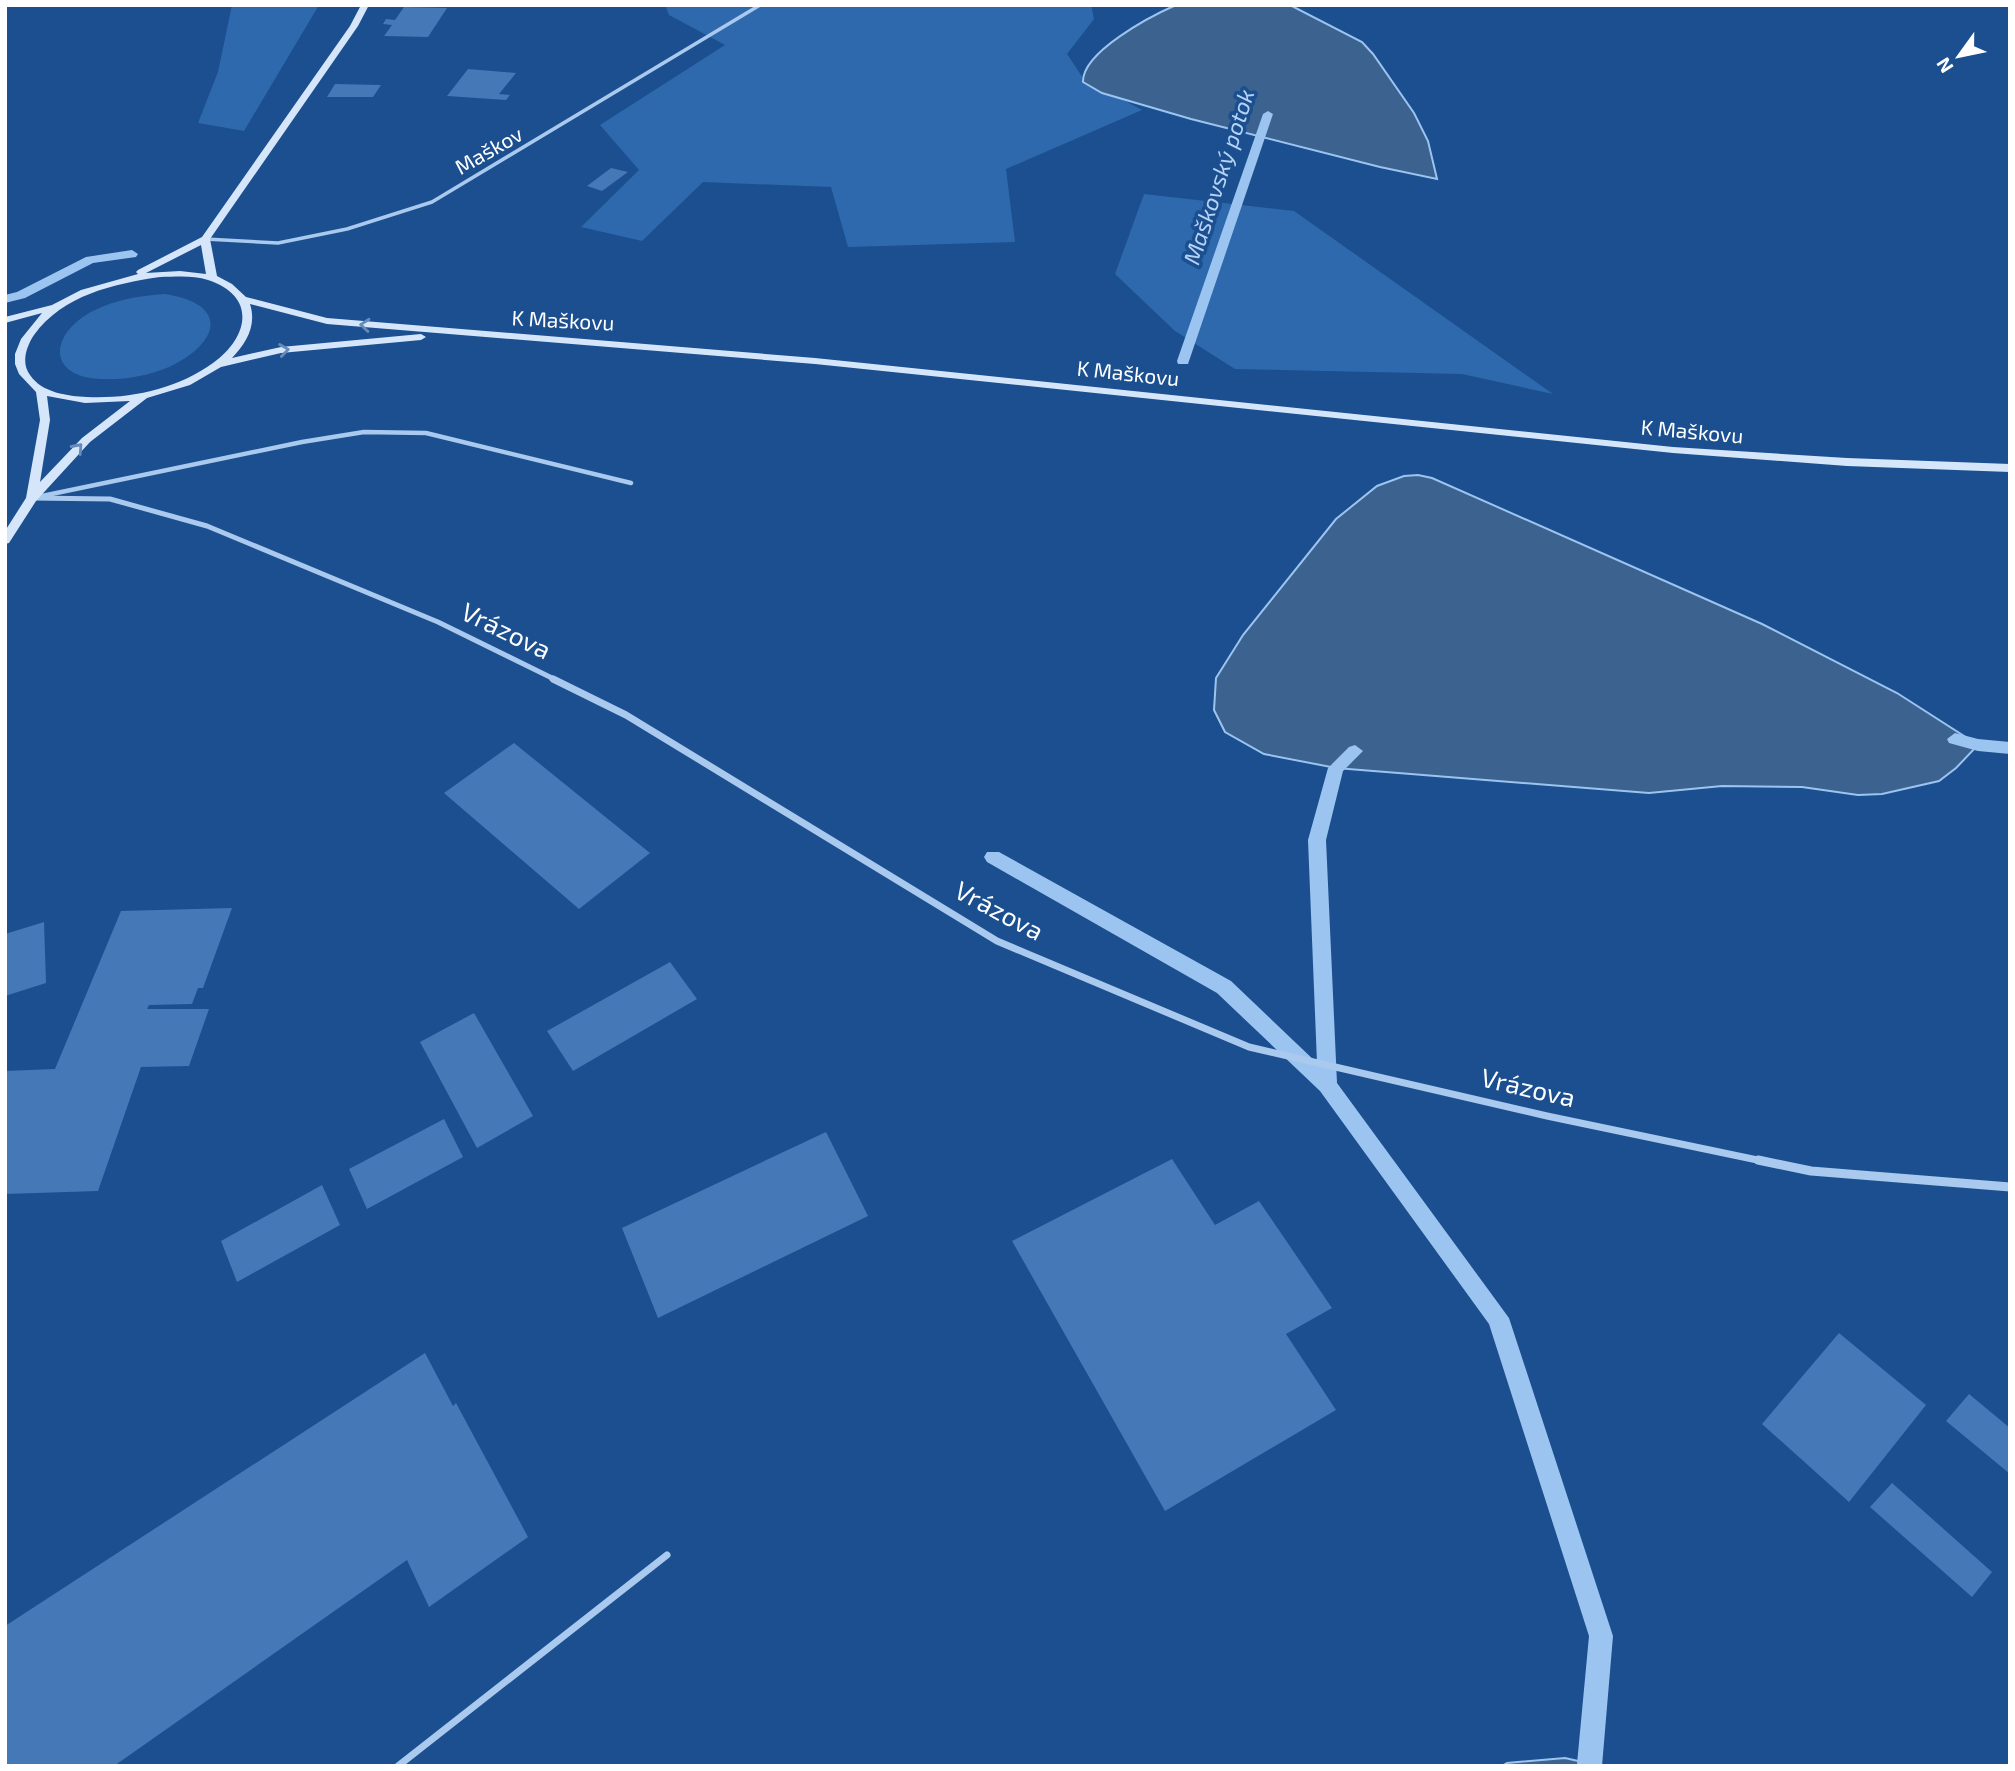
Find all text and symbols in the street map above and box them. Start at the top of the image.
north arrow [1924,21,1994,91]
text: N [1931,54,1958,78]
water label: Maškovský potok [1177,86,1260,268]
street label: Maškov [450,120,527,179]
street label: K Maškovu [511,304,615,335]
one-way arrow [359,318,370,333]
one-way arrow [279,343,290,358]
street label: K Maškovu [1076,355,1181,390]
street label: K Maškovu [1640,414,1744,447]
one-way arrow [70,443,83,456]
street label: Vrázova [457,595,556,665]
street label: Vrázova [950,874,1049,946]
street label: Vrázova [1478,1061,1578,1112]

